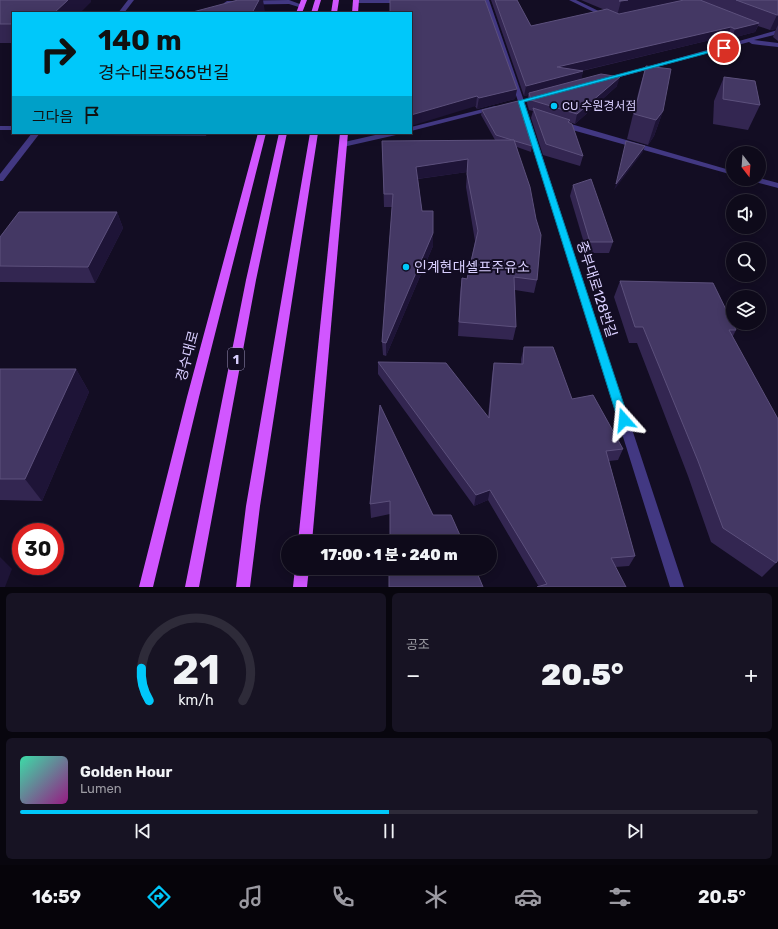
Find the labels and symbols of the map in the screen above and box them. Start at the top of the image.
pin [707,31,741,65]
place label: CU 수원경서점 [562,99,637,113]
marker: CU 수원경서점 [549,101,559,111]
north arrow [726,146,766,186]
street label: 중부대로128번길 [573,239,620,340]
place label: 인계현대셀프주유소 [414,259,530,276]
marker: 인계현대셀프주유소 [401,262,411,272]
street label: 경수대로 [173,329,202,383]
road number: 1 [228,348,244,370]
position arrow [603,399,645,441]
speed limit sign: 30 [12,523,64,575]

